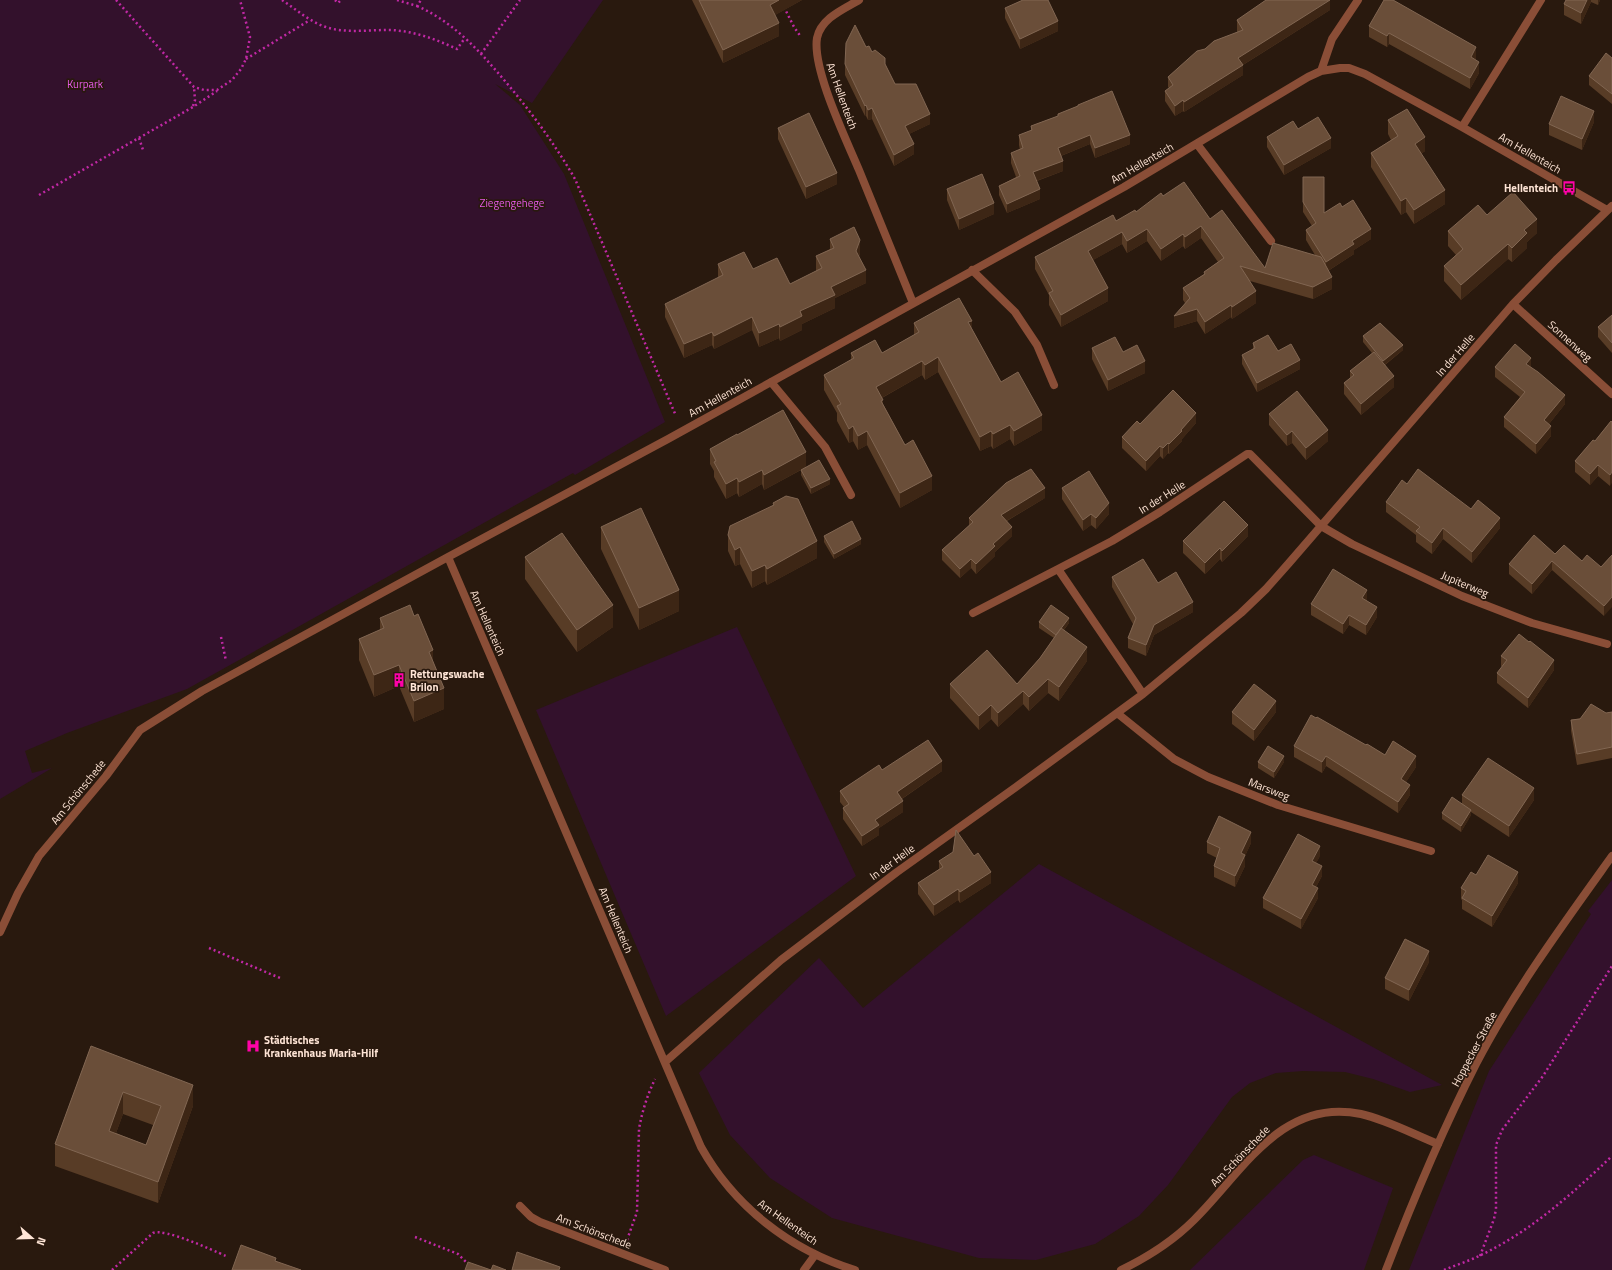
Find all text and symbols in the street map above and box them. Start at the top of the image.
street label: Am Hellenteich [822,60,862,132]
park label: Kurpark [67,76,104,92]
street label: Am Hellenteich [1496,129,1564,178]
street label: Am Hellenteich [1108,138,1176,187]
place label: Hellenteich [1504,180,1558,196]
bus stop icon: Hellenteich [1561,180,1577,196]
park label: Ziegengehege [480,195,545,211]
street label: Sonnenweg [1544,317,1596,365]
street label: In der Helle [1432,330,1478,380]
street label: Am Hellenteich [685,373,755,421]
street label: In der Helle [1136,476,1189,518]
street label: Jupiterweg [1439,567,1491,601]
street label: Am Hellenteich [466,588,510,658]
place label: Rettungswache Brilon [410,666,485,695]
building icon: Rettungswache Brilon [391,672,407,688]
street label: Am Schönschede [47,756,109,828]
street label: Marsweg [1246,774,1292,804]
street label: In der Helle [866,840,918,884]
street label: Am Hellenteich [595,885,637,955]
street label: Hoppecker Straße [1447,1008,1501,1089]
place label: Städtisches Krankenhaus Maria-Hilf [264,1032,378,1061]
hospital icon: Städtisches Krankenhaus Maria-Hilf [245,1038,261,1054]
street label: Am Schönschede [1207,1122,1274,1190]
street label: Am Hellenteich [755,1195,821,1249]
street label: Am Schönschede [554,1209,634,1253]
north arrow [12,1218,52,1258]
text: N [33,1235,50,1248]

